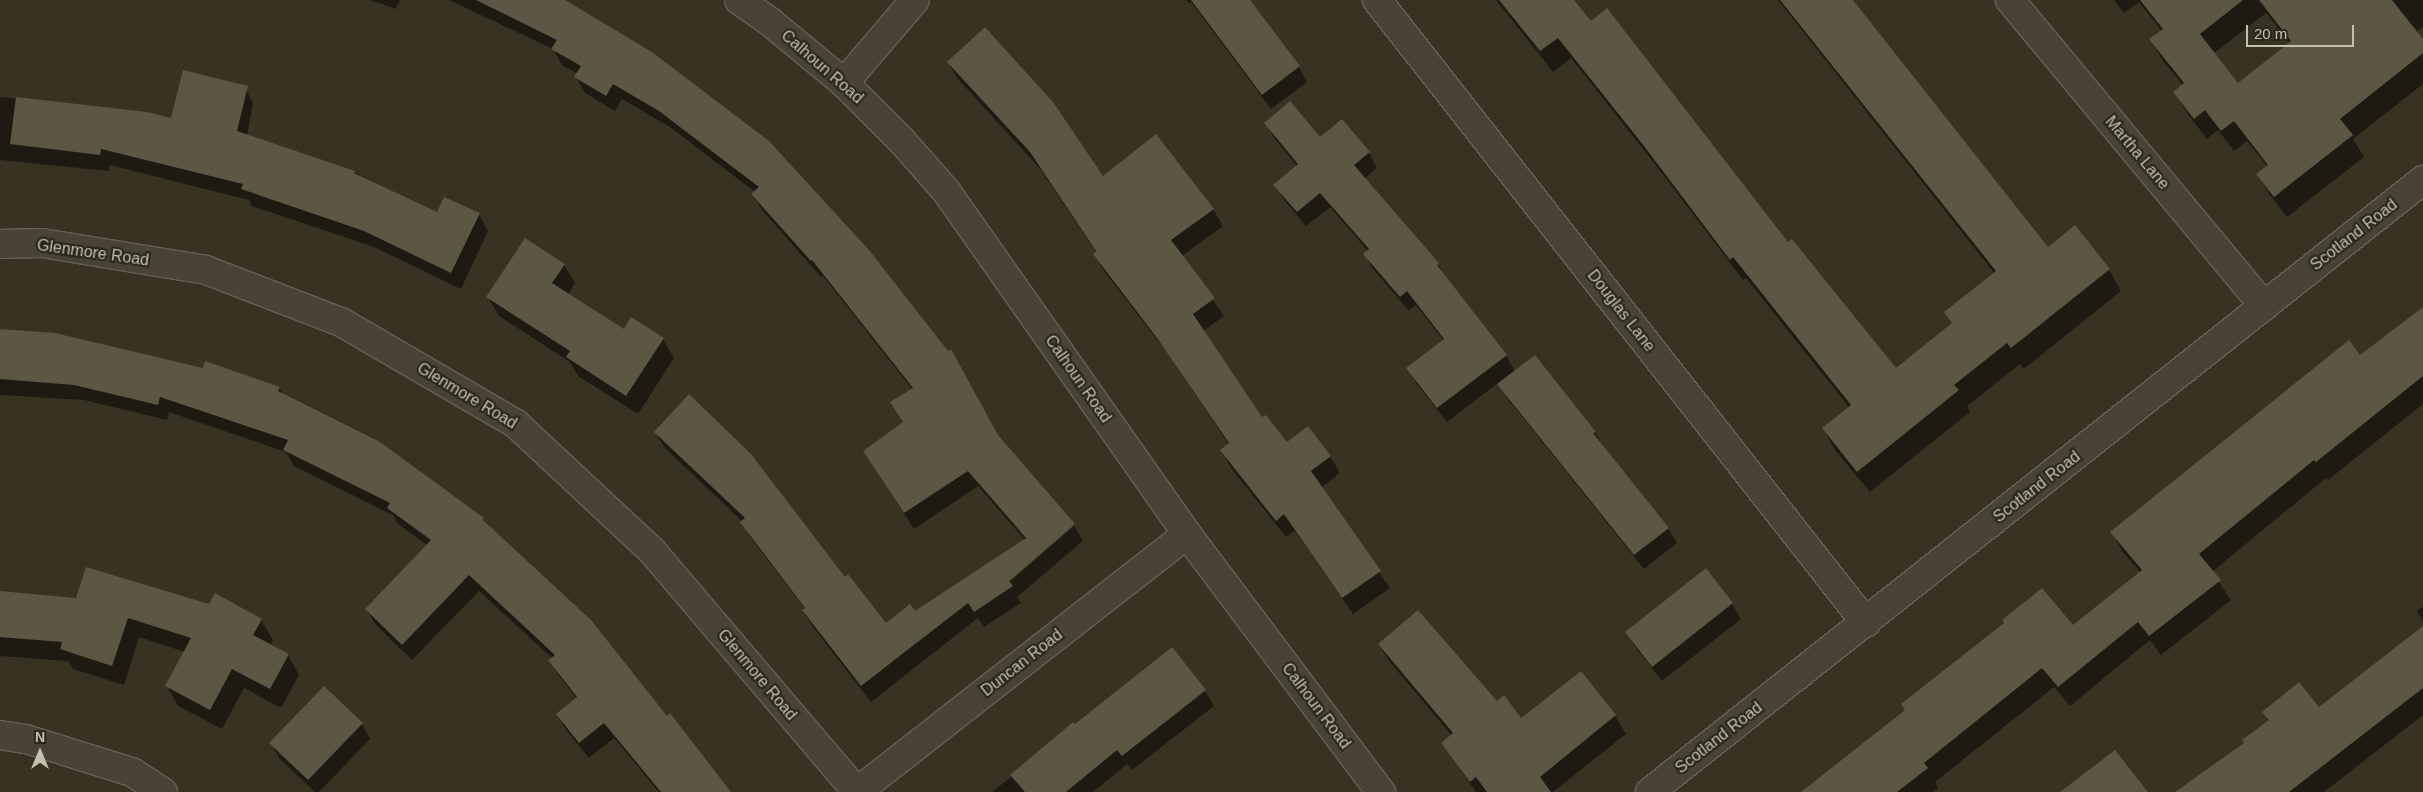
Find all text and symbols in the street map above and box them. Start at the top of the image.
scale bar [2248,15,2356,47]
text: 20 m [2254,25,2287,42]
street label: Calhoun Road [777,26,867,108]
street label: Martha Lane [2101,112,2173,194]
street label: Scotland Road [2307,195,2401,275]
street label: Glenmore Road [36,236,150,270]
street label: Douglas Lane [1583,266,1659,356]
street label: Calhoun Road [1041,332,1115,426]
street label: Glenmore Road [414,359,520,433]
street label: Scotland Road [1990,447,2084,527]
street label: Duncan Road [978,625,1066,701]
street label: Glenmore Road [713,626,801,724]
street label: Calhoun Road [1278,659,1354,753]
street label: Scotland Road [1672,698,1766,778]
north arrow [15,727,65,777]
text: N [35,729,45,745]

